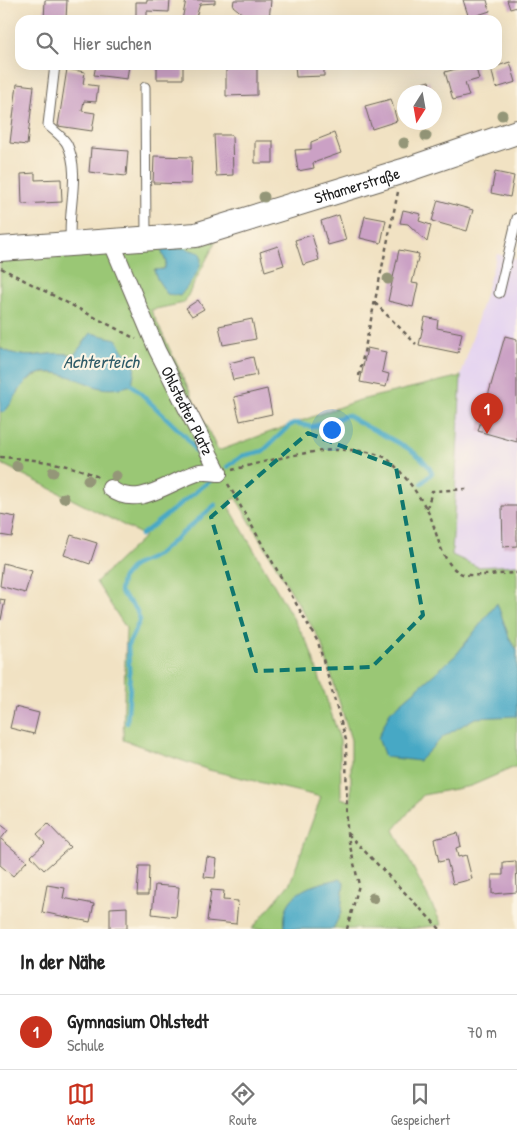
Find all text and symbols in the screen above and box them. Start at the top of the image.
search box [15,15,502,70]
icon: search [33,29,61,57]
text: Hier suchen [73,30,152,56]
north arrow [397,85,442,130]
street label: Sthamerstraße [312,161,403,209]
water label: Achterteich [63,349,140,374]
street label: Ohlstedter Platz [156,362,219,459]
pin: 1 [471,393,503,434]
your location [319,417,345,443]
text: In der Nähe [20,947,105,976]
text: Gymnasium Ohlstedt [67,1008,209,1034]
text: 1 [33,1021,39,1043]
text: 70 m [467,1021,497,1043]
text: Schule [67,1034,104,1056]
tab: Karte [67,1080,95,1129]
tab: Route [229,1080,257,1129]
tab: Gespeichert [391,1080,450,1129]

